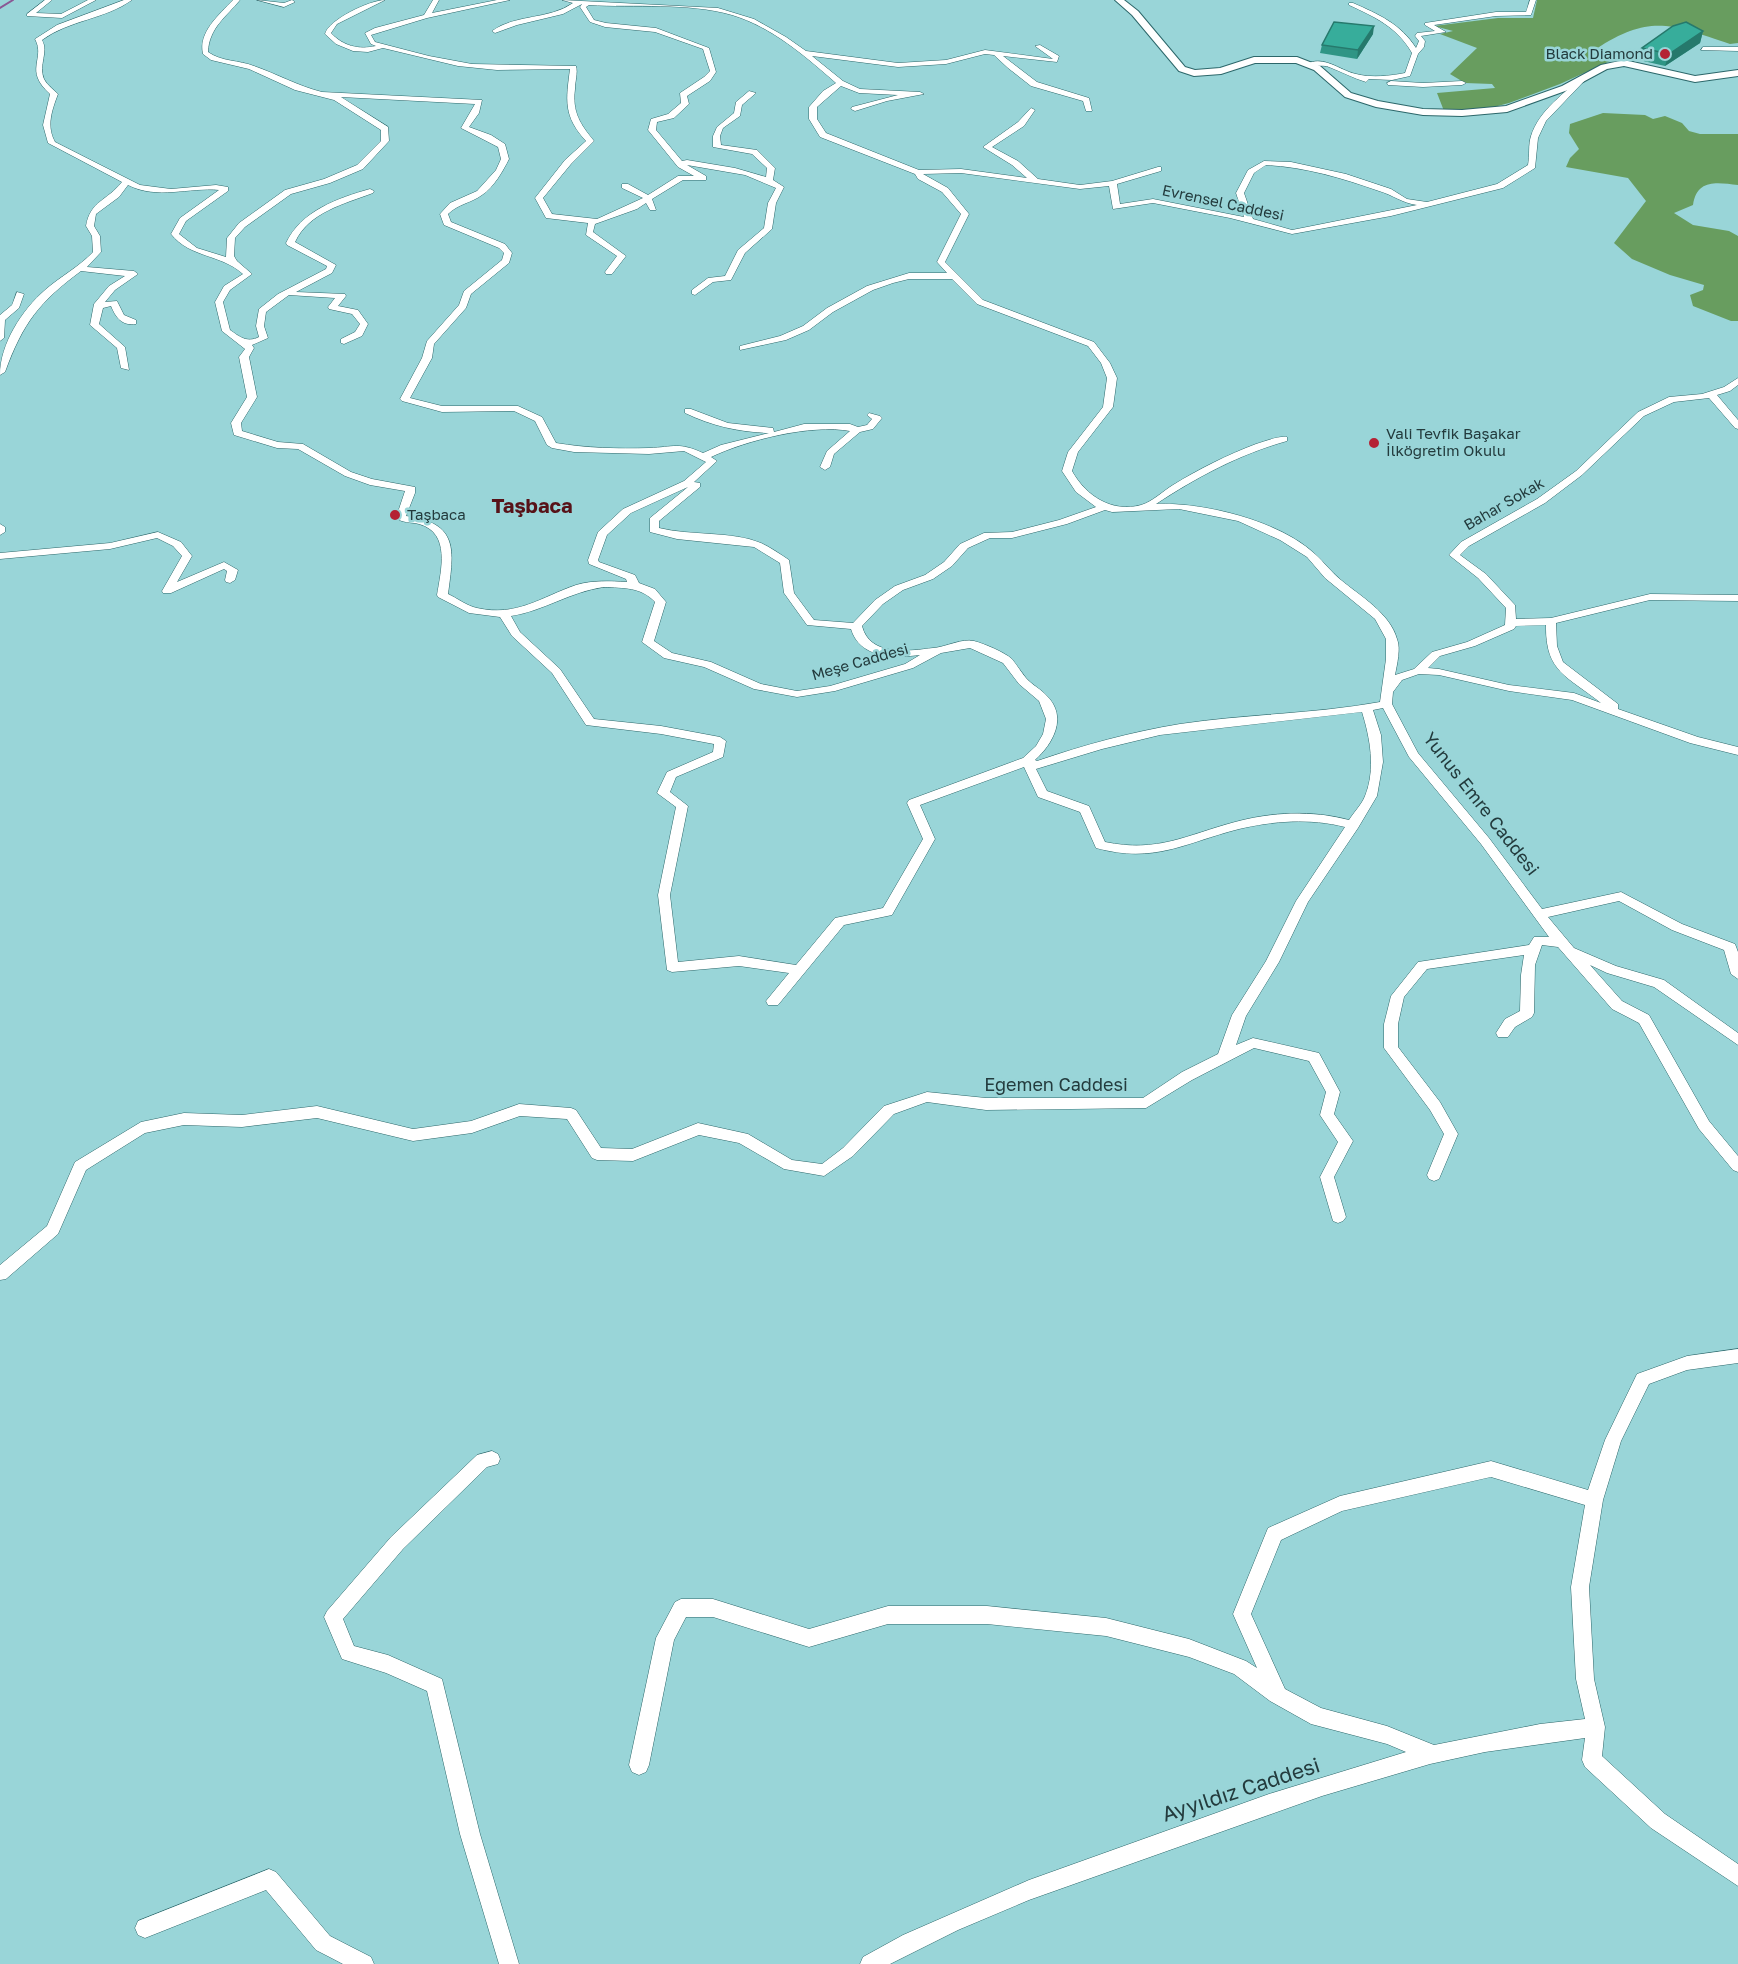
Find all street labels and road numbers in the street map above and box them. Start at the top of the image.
street label: Evrensel Caddesi [1161,180,1286,224]
street label: Bahar Sokak [1460,473,1547,533]
street label: Meşe Caddesi [809,639,910,683]
street label: Yunus Emre Caddesi [1419,728,1544,879]
street label: Egemen Caddesi [984,1073,1128,1095]
street label: Ayyıldız Caddesi [1158,1751,1323,1827]

